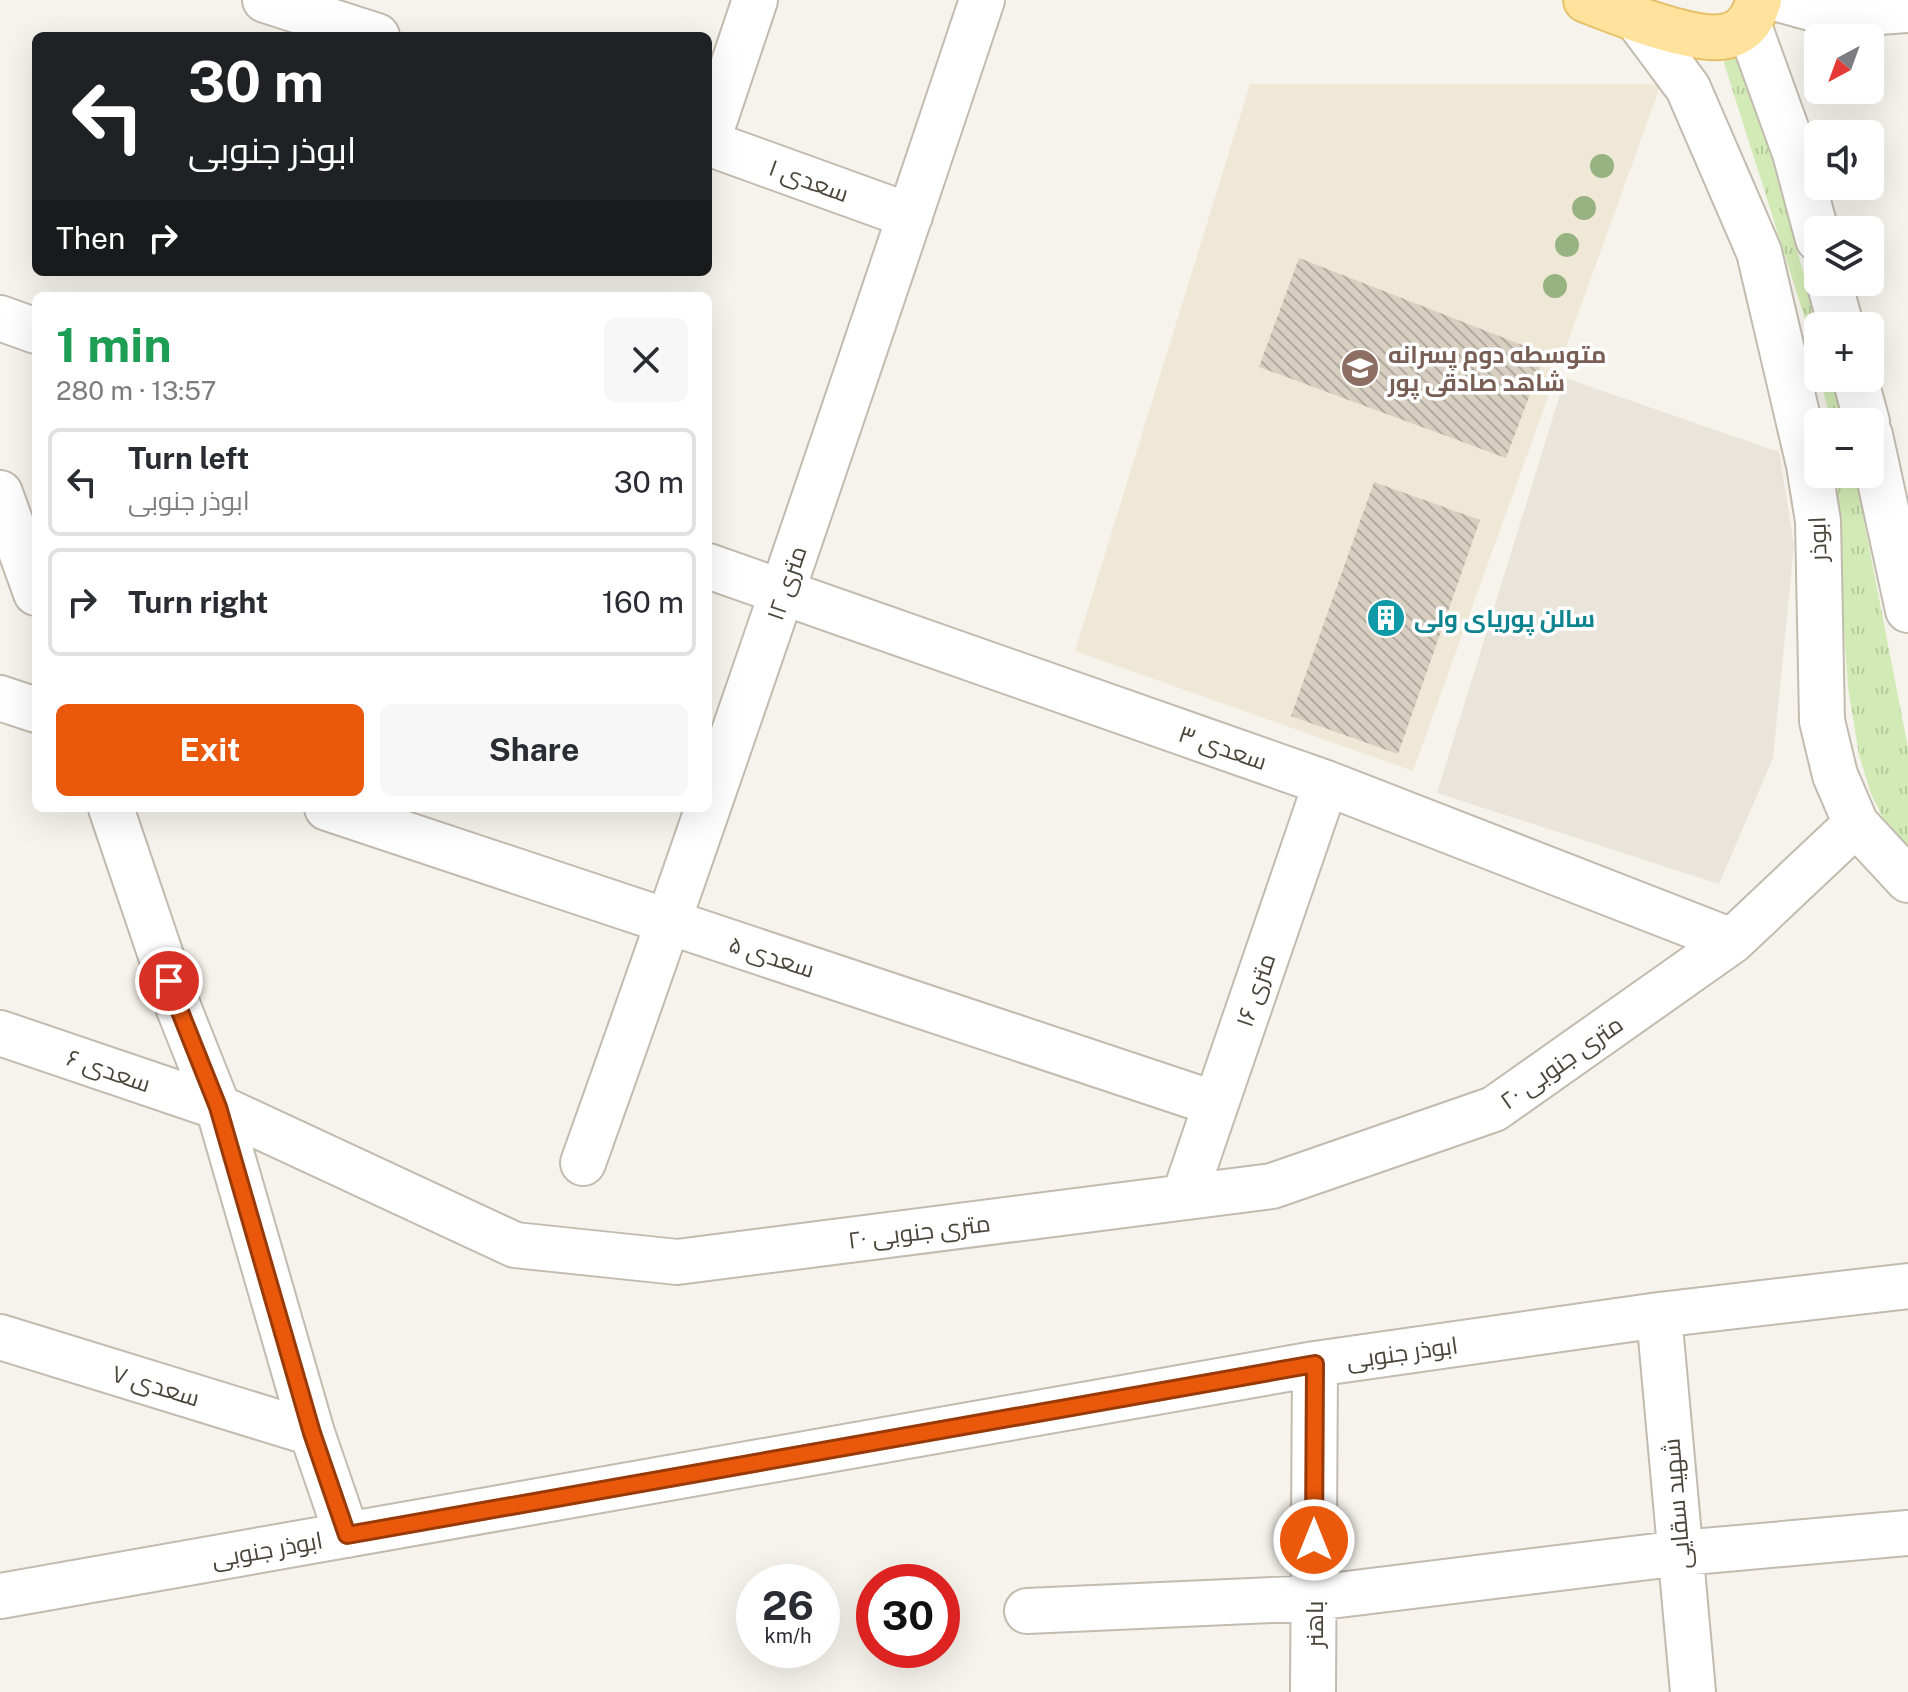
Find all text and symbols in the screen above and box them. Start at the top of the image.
north arrow [1804,24,1884,104]
map controls [1804,24,1884,488]
text: 30 m [188,49,324,115]
icon: left [56,64,160,168]
button: sound [1804,120,1884,200]
text: ابوذر جنوبی [188,129,357,171]
street label: سعدی ۱ [765,153,853,208]
icon: right [141,216,185,260]
button: layers [1804,216,1884,296]
text: Then [56,220,125,256]
button: + [1804,312,1884,392]
text: 1 min [56,316,172,373]
button: close [604,318,688,402]
place label: متوسطه دوم پسرانه شاهد صادقی پور [1387,340,1606,400]
school or university icon: متوسطه دوم پسرانه شاهد صادقی پور [1339,347,1381,389]
text: 280 m · 13:57 [56,375,216,406]
button: − [1804,408,1884,488]
text: Turn left [128,440,249,476]
icon: left [60,460,104,504]
text: 30 m [614,464,684,500]
text: ابوذر جنوبی [128,485,250,516]
street label: ابوذر [1802,516,1832,564]
street label: ۱۲ متری [760,542,813,624]
icon: right [60,580,104,624]
text: Turn right [128,584,268,620]
text: 160 m [602,584,684,620]
building icon: سالن پوریای ولی [1365,597,1407,639]
place label: سالن پوریای ولی [1414,604,1595,636]
button: Exit [56,704,364,796]
button: Share [380,704,688,796]
street label: سعدی ۳ [1175,719,1271,776]
street label: سعدی ۵ [725,929,818,984]
pin [135,947,203,1015]
street label: ۱۶ متری [1229,950,1282,1031]
icon: arrive [147,959,191,1003]
street label: ۲۰ متری جنوبی [1494,1009,1628,1115]
street label: سعدی ۶ [63,1043,155,1098]
street label: ۲۰ متری جنوبی [846,1208,992,1255]
street label: ابوذر جنوبی [1344,1330,1460,1375]
street label: سعدی ۷ [108,1358,203,1413]
street label: شهید سقایی [1656,1437,1697,1571]
position arrow [1272,1498,1356,1582]
street label: ابوذر جنوبی [209,1525,325,1574]
speed limit sign: 30 [856,1564,960,1668]
text: 26 [762,1582,814,1629]
street label: باهنر [1300,1601,1328,1649]
text: km/h [764,1624,812,1648]

